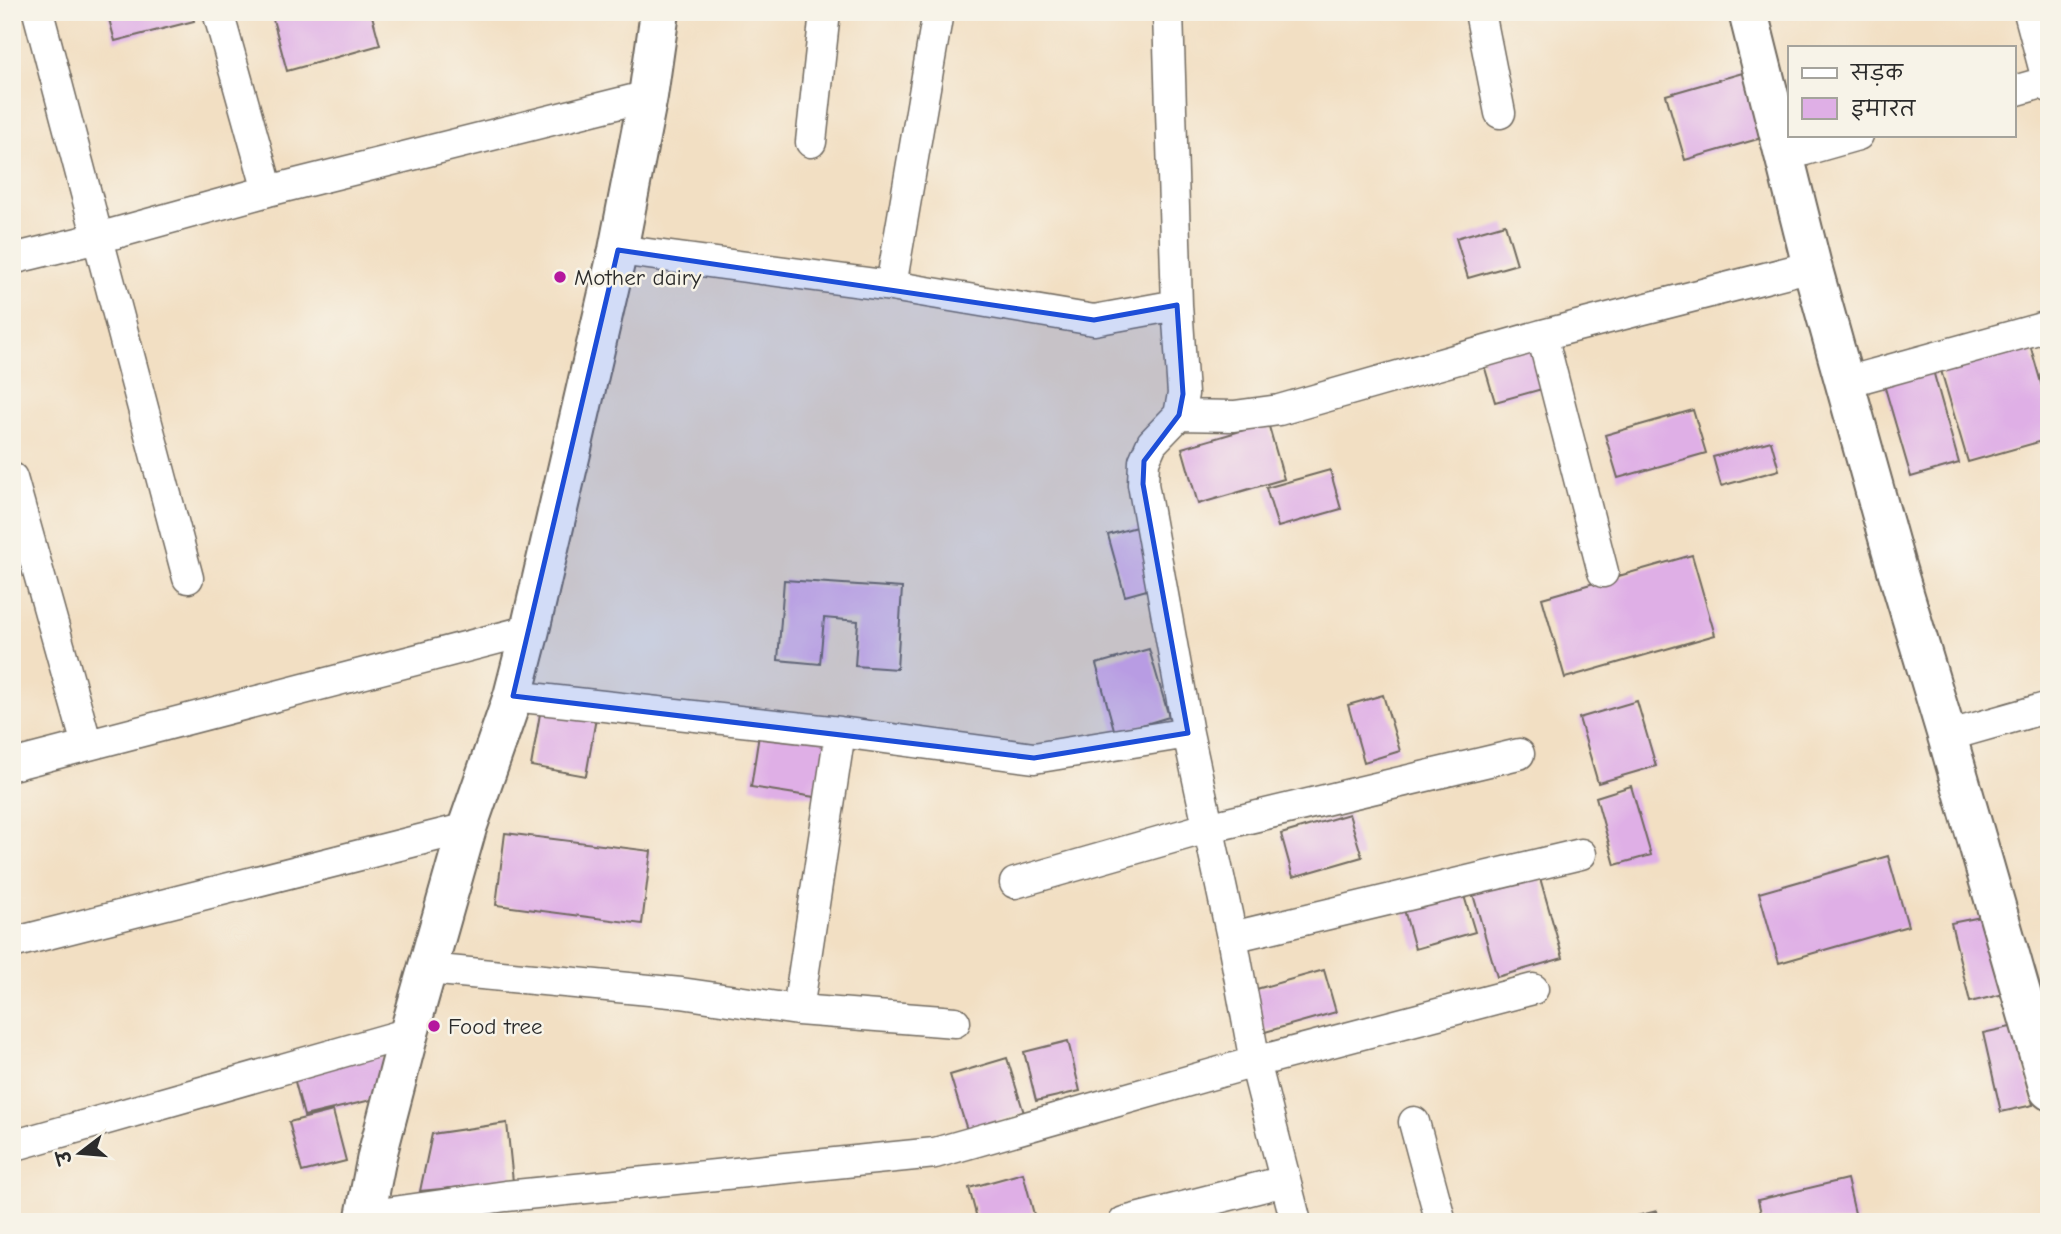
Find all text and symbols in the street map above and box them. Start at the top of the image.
legend [1788,46,2016,136]
text: सड़क [1850,61,1904,86]
text: इमारत [1851,97,1917,121]
place label: Mother dairy [574,264,702,291]
marker: Mother dairy [552,269,568,285]
place label: Food tree [448,1013,542,1040]
marker: Food tree [426,1018,442,1034]
north arrow [46,1118,116,1188]
text: उ [52,1146,77,1168]

